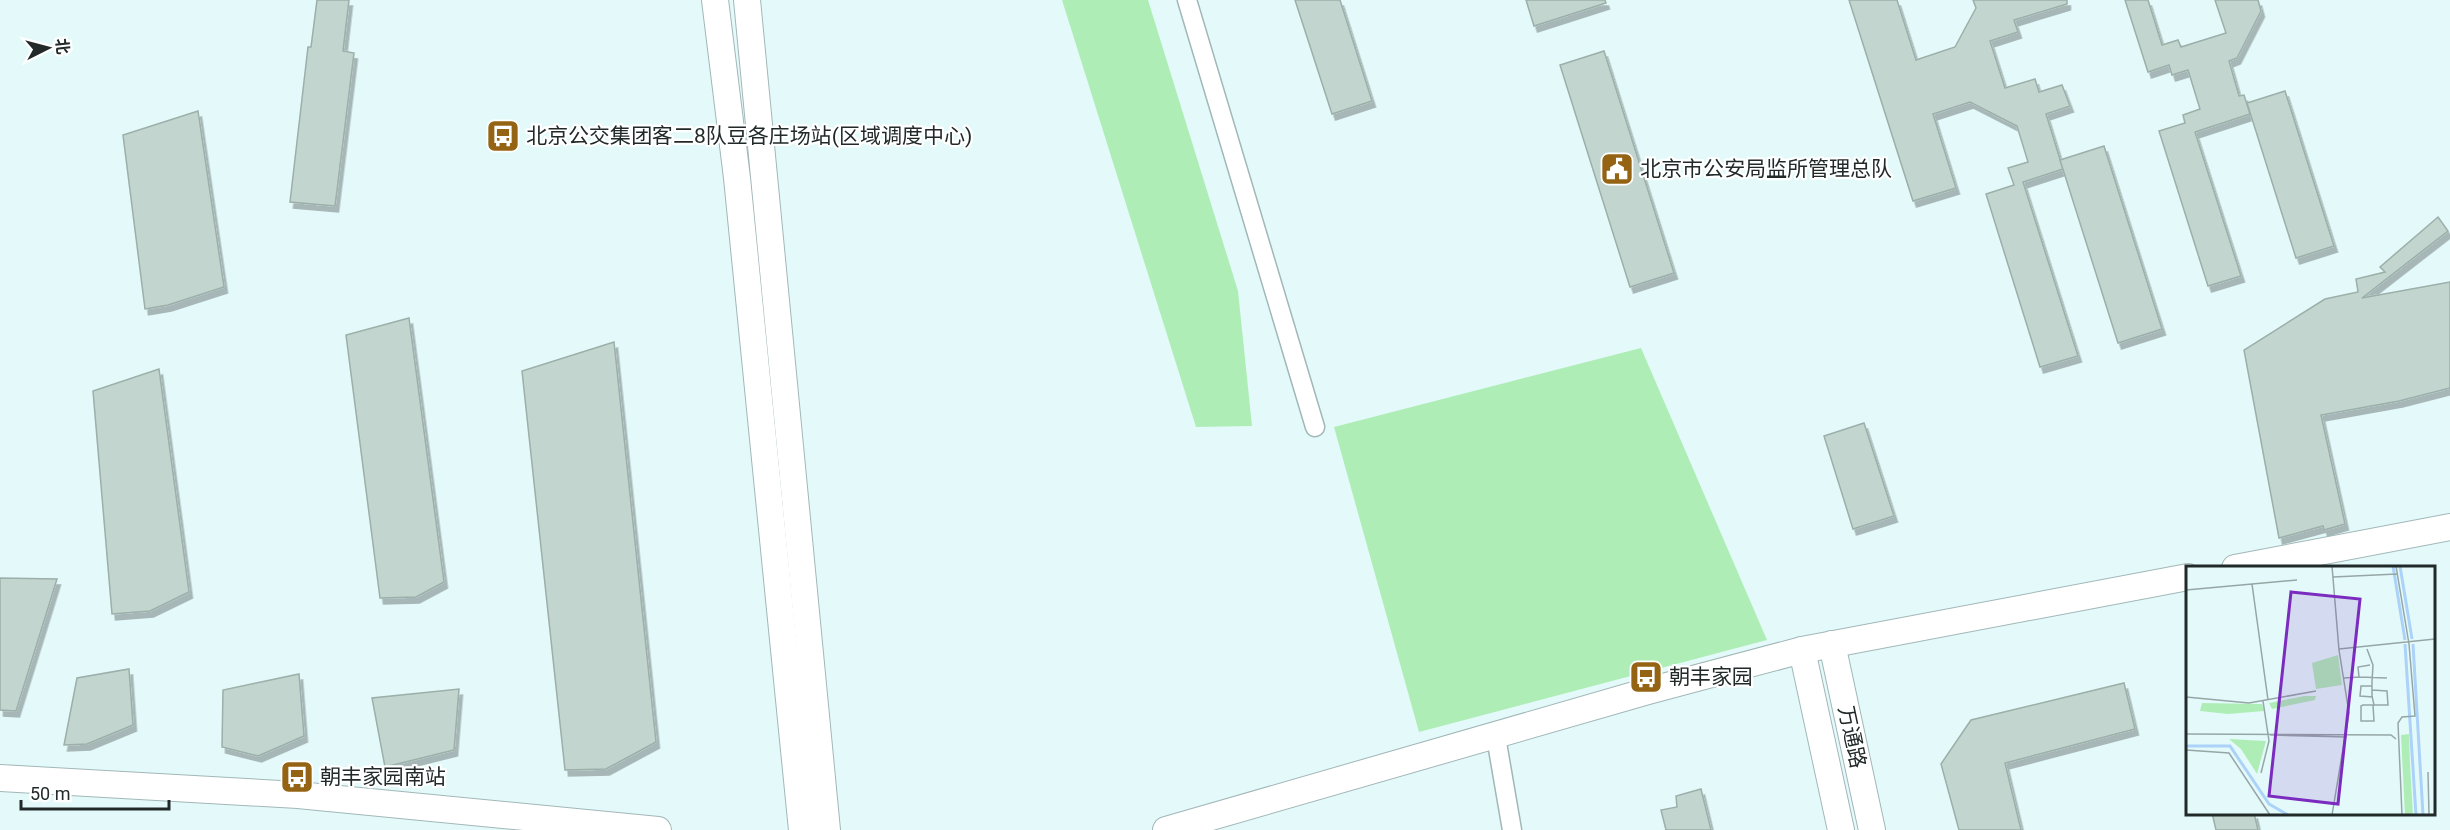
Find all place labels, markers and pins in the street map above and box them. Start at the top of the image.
bus stop icon: 北京公交集团客二8队豆各庄场站(区域调度中心) [485,118,521,154]
place label: 北京公交集团客二8队豆各庄场站(区域调度中心) [526,124,972,148]
public building icon: 北京市公安局监所管理总队 [1599,151,1635,187]
place label: 北京市公安局监所管理总队 [1640,157,1892,181]
bus stop icon: 朝丰家园 [1628,659,1664,695]
place label: 朝丰家园 [1669,665,1753,689]
bus stop icon: 朝丰家园南站 [279,759,315,795]
place label: 朝丰家园南站 [320,765,446,789]

